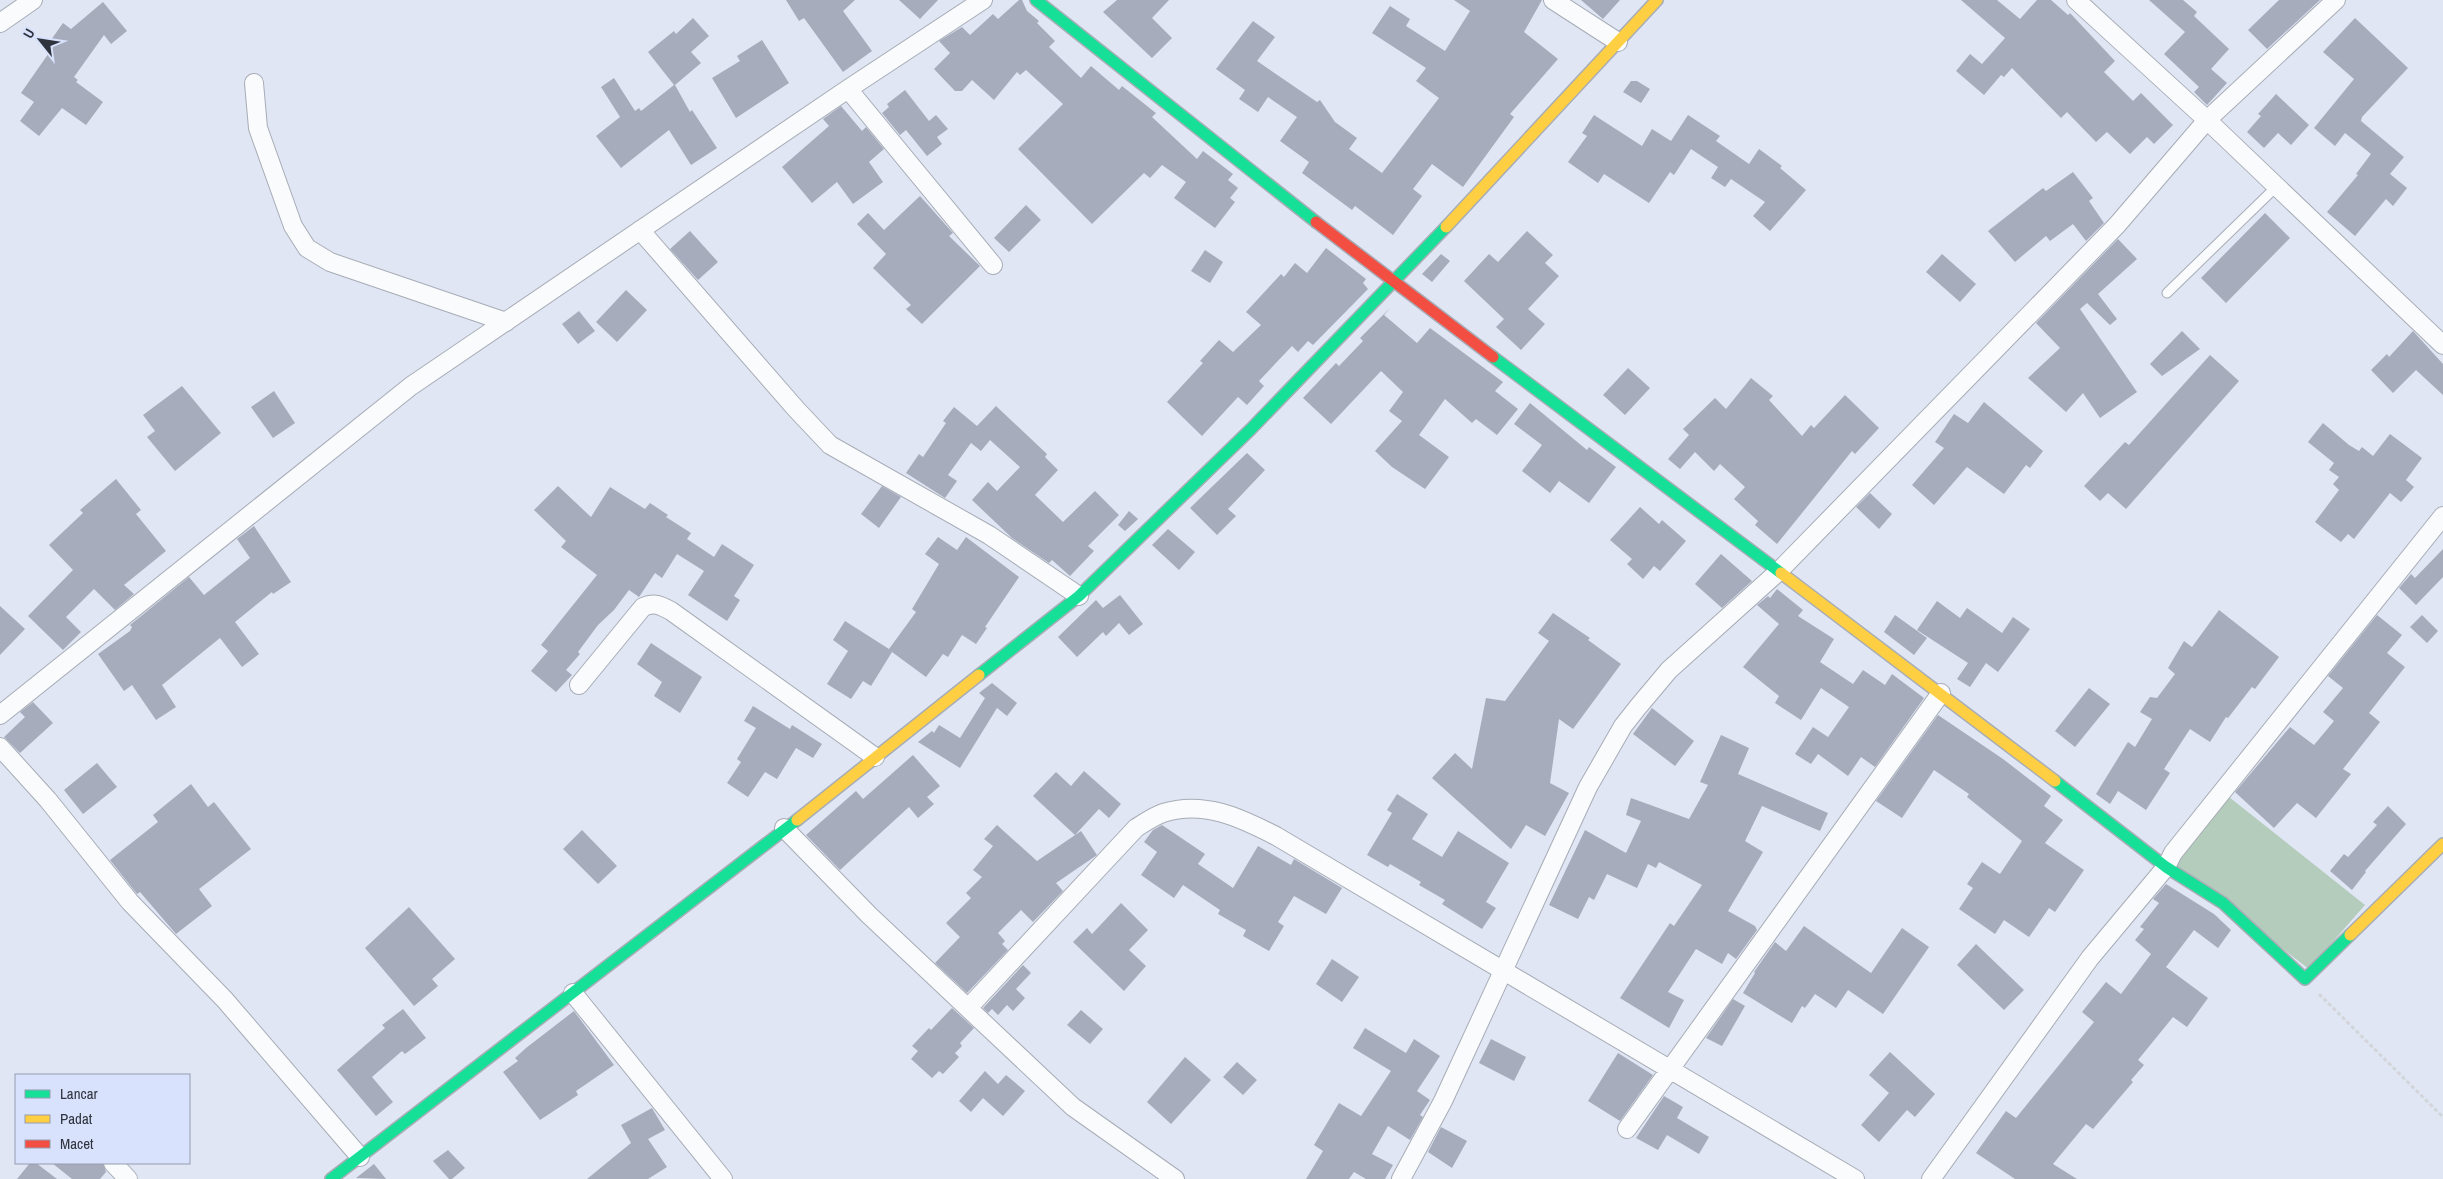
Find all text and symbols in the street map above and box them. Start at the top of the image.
north arrow [15,15,65,65]
text: U [19,25,39,42]
legend [15,1074,190,1164]
text: Lancar [60,1083,98,1104]
text: Padat [60,1108,93,1129]
text: Macet [60,1133,94,1154]

